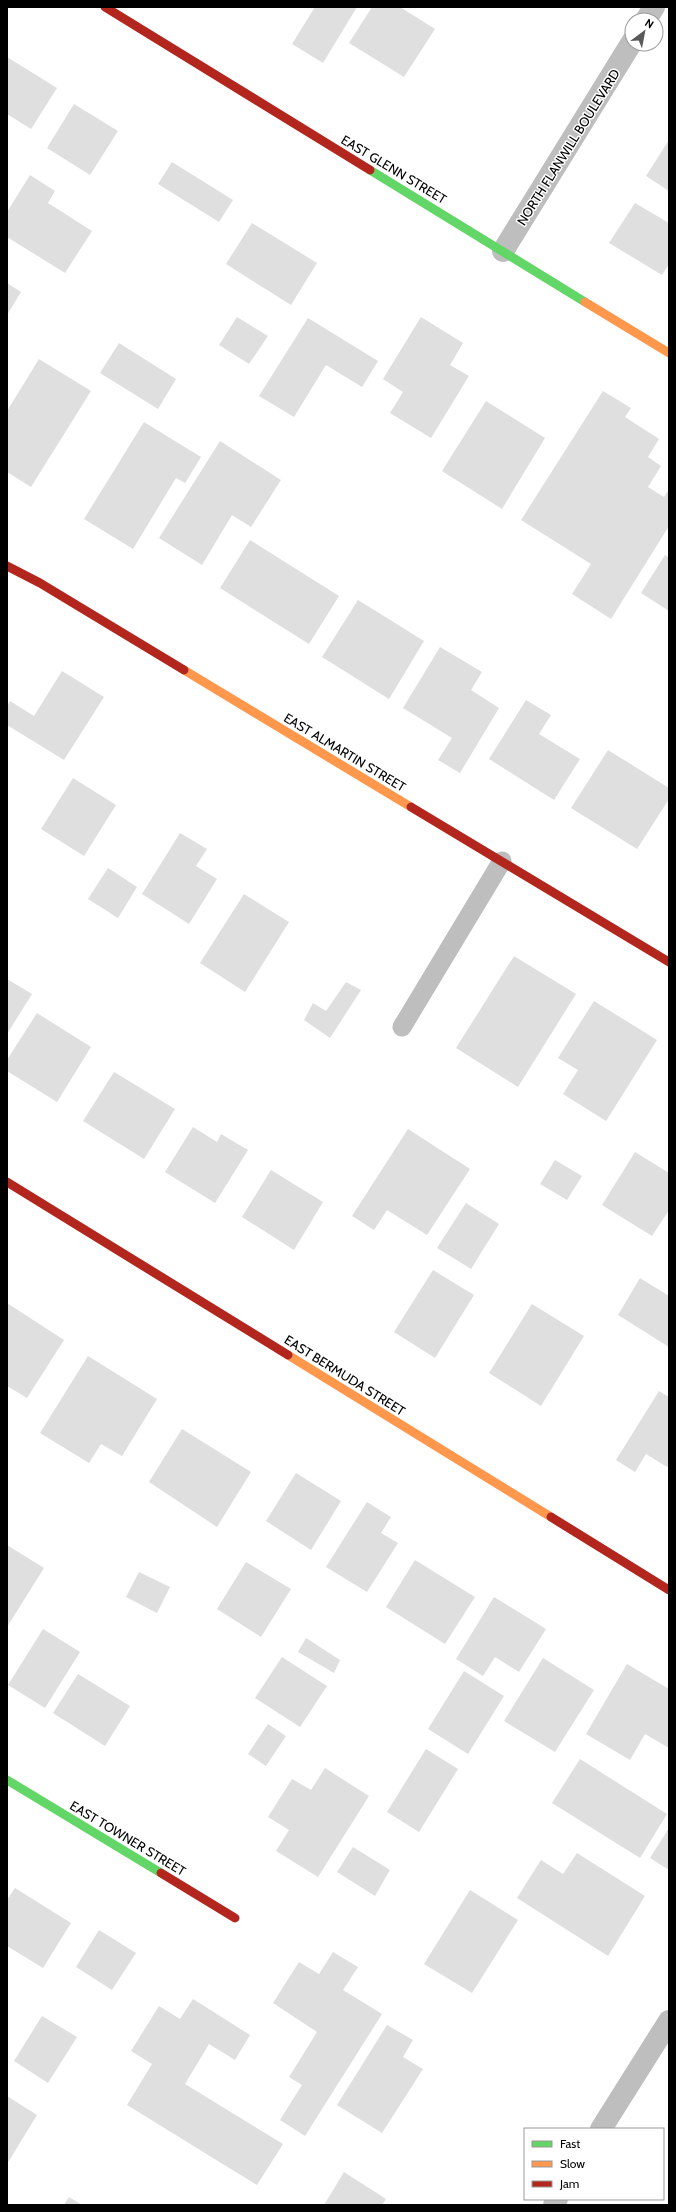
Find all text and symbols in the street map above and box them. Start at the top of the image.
north arrow [624,12,664,52]
text: N [642,16,656,32]
street label: NORTH FLANWILL BOULEVARD [513,66,623,228]
street label: EAST GLENN STREET [338,131,450,207]
street label: EAST ALMARTIN STREET [281,709,409,795]
street label: EAST BERMUDA STREET [282,1331,408,1419]
street label: EAST TOWNER STREET [67,1797,189,1879]
legend [524,2128,664,2200]
text: Fast [560,2136,580,2151]
text: Slow [560,2156,585,2171]
text: Jam [559,2176,579,2191]

